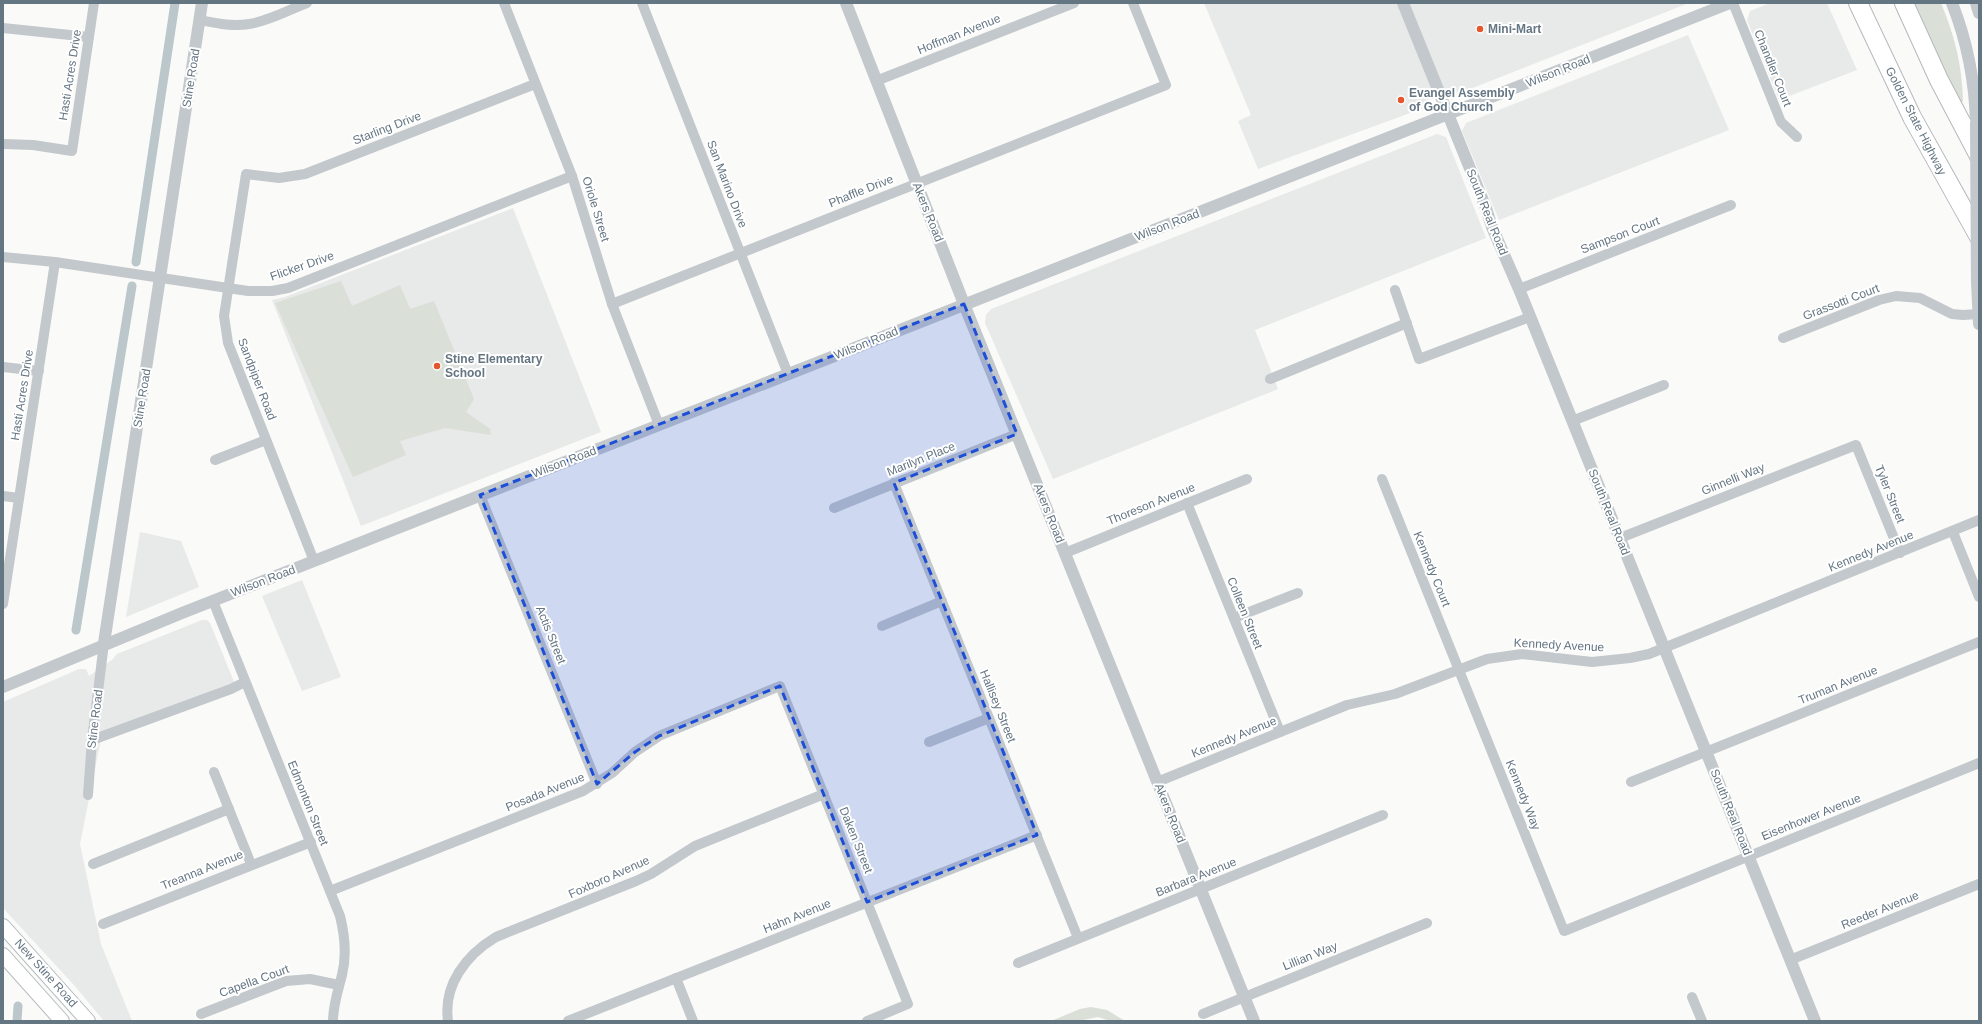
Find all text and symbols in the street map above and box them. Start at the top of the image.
street label: Hoffman Avenue [915,11,1003,57]
place label: Mini-Mart [1488,22,1541,36]
marker: Mini-Mart [1475,24,1485,34]
street label: Hasti Acres Drive [56,28,84,122]
street label: Chandler Court [1751,28,1795,109]
street label: Stine Road [179,48,203,108]
street label: Wilson Road [1524,52,1592,90]
street label: Golden State Highway [1883,65,1949,177]
place label: Evangel Assembly of God Church [1409,86,1515,114]
marker: Evangel Assembly of God Church [1396,95,1406,105]
street label: Starling Drive [351,108,423,147]
street label: San Marino Drive [704,138,750,230]
street label: South Real Road [1463,167,1511,257]
street label: Phaffle Drive [827,172,896,210]
street label: Oriole Street [579,175,613,244]
street label: Akers Road [910,180,946,244]
street label: Wilson Road [1133,206,1201,244]
street label: Sampson Court [1579,213,1662,256]
street label: Flicker Drive [268,248,336,283]
street label: Grassotti Court [1801,281,1882,323]
street label: Wilson Road [832,324,900,362]
street label: Sandpiper Road [235,336,279,422]
street label: Hasti Acres Drive [8,348,36,442]
place label: Stine Elementary School [445,352,543,380]
marker: Stine Elementary School [432,361,442,371]
street label: Stine Road [130,368,154,428]
street label: Marilyn Place [885,439,957,479]
street label: Wilson Road [530,443,598,481]
street label: Ginnelli Way [1699,460,1767,498]
street label: Tyler Street [1872,463,1908,526]
street label: South Real Road [1585,467,1633,557]
street label: Thoreson Avenue [1105,480,1197,528]
street label: Akers Road [1031,481,1067,545]
street label: Kennedy Avenue [1826,527,1916,574]
street label: Kennedy Court [1411,529,1454,609]
street label: Wilson Road [229,562,297,600]
street label: Colleen Street [1224,575,1266,651]
street label: Actis Street [533,604,569,667]
street label: Kennedy Avenue [1513,636,1605,654]
street label: Truman Avenue [1796,663,1880,707]
street label: Hallisey Street [977,668,1019,745]
street label: Stine Road [84,689,106,749]
street label: Kennedy Avenue [1189,713,1279,760]
street label: Kennedy Way [1503,758,1543,832]
street label: Edmonton Street [285,759,332,848]
street label: South Real Road [1707,767,1755,857]
street label: Posada Avenue [504,770,587,814]
street label: Akers Road [1152,781,1188,845]
street label: Eisenhower Avenue [1759,791,1863,843]
street label: Daken Street [836,805,876,876]
street label: Treanna Avenue [159,847,245,893]
street label: Foxboro Avenue [566,853,652,901]
street label: Barbara Avenue [1154,854,1239,900]
street label: Reeder Avenue [1839,888,1921,932]
street label: Hahn Avenue [761,896,833,936]
street label: New Stine Road [12,936,80,1010]
street label: Lillian Way [1281,939,1339,973]
street label: Capella Court [217,962,291,1000]

